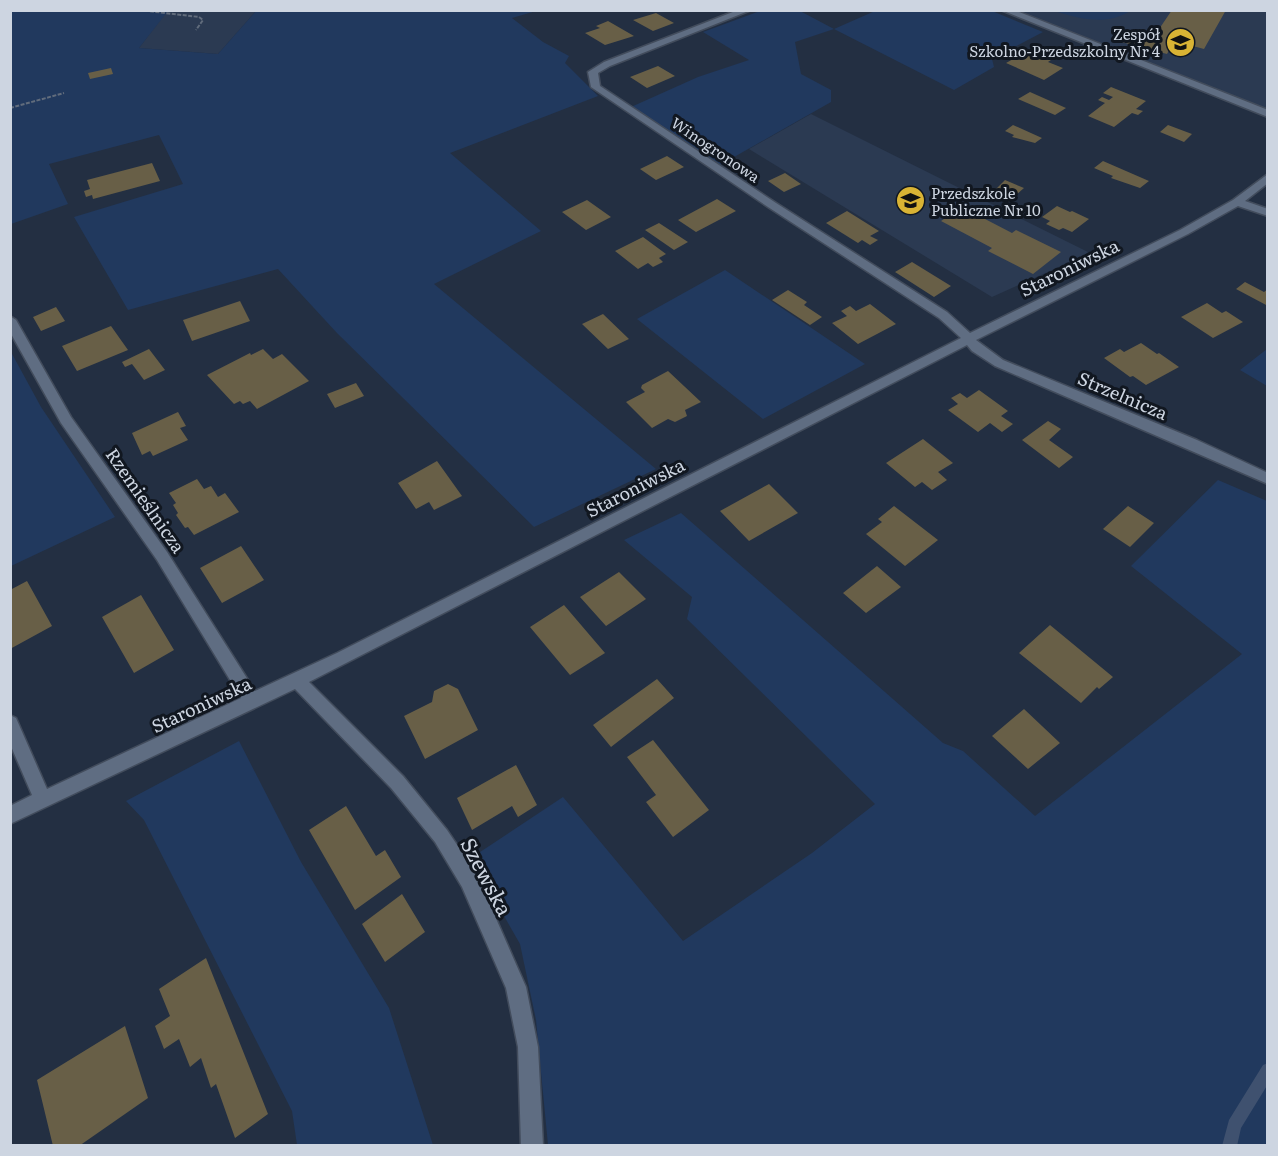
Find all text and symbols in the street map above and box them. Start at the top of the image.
place label: Zespół Szkolno-Przedszkolny Nr 4 [969,22,1160,62]
school or university icon: Zespół Szkolno-Przedszkolny Nr 4 [1165,26,1197,58]
street label: Winogronowa [667,111,766,188]
place label: Przedszkole Publiczne Nr 10 [931,181,1041,221]
school or university icon: Przedszkole Publiczne Nr 10 [894,185,926,217]
street label: Staroniwska [1015,231,1124,303]
street label: Strzelnicza [1074,364,1172,426]
street label: Rzemieślnicza [100,442,192,558]
street label: Staroniwska [581,450,689,523]
street label: Staroniwska [147,669,256,739]
street label: Szewska [454,831,522,921]

